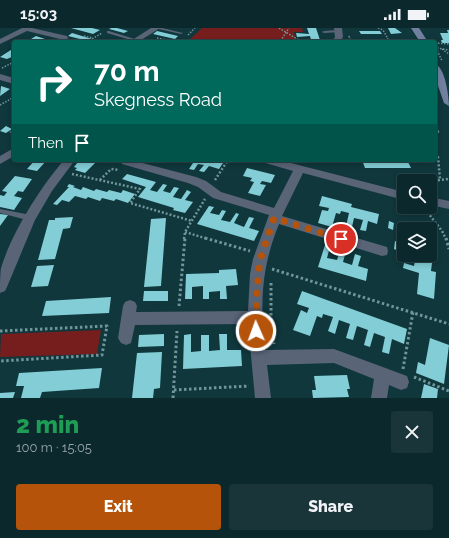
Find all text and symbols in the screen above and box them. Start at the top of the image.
text: 15:03 [20,5,57,23]
text: 70 m [94,55,160,88]
icon: right [28,56,80,108]
text: Skegness Road [94,89,222,110]
icon: arrive [71,132,93,154]
text: Then [28,134,63,152]
map controls [397,174,437,262]
button: search [397,174,437,214]
pin [324,222,358,256]
button: layers [397,222,437,262]
icon: arrive [330,228,352,250]
position arrow [235,310,277,352]
text: 2 min [16,410,79,439]
button: close [391,411,433,453]
text: 100 m · 15:05 [16,440,92,455]
button: Exit [16,484,221,530]
button: Share [229,484,433,530]

